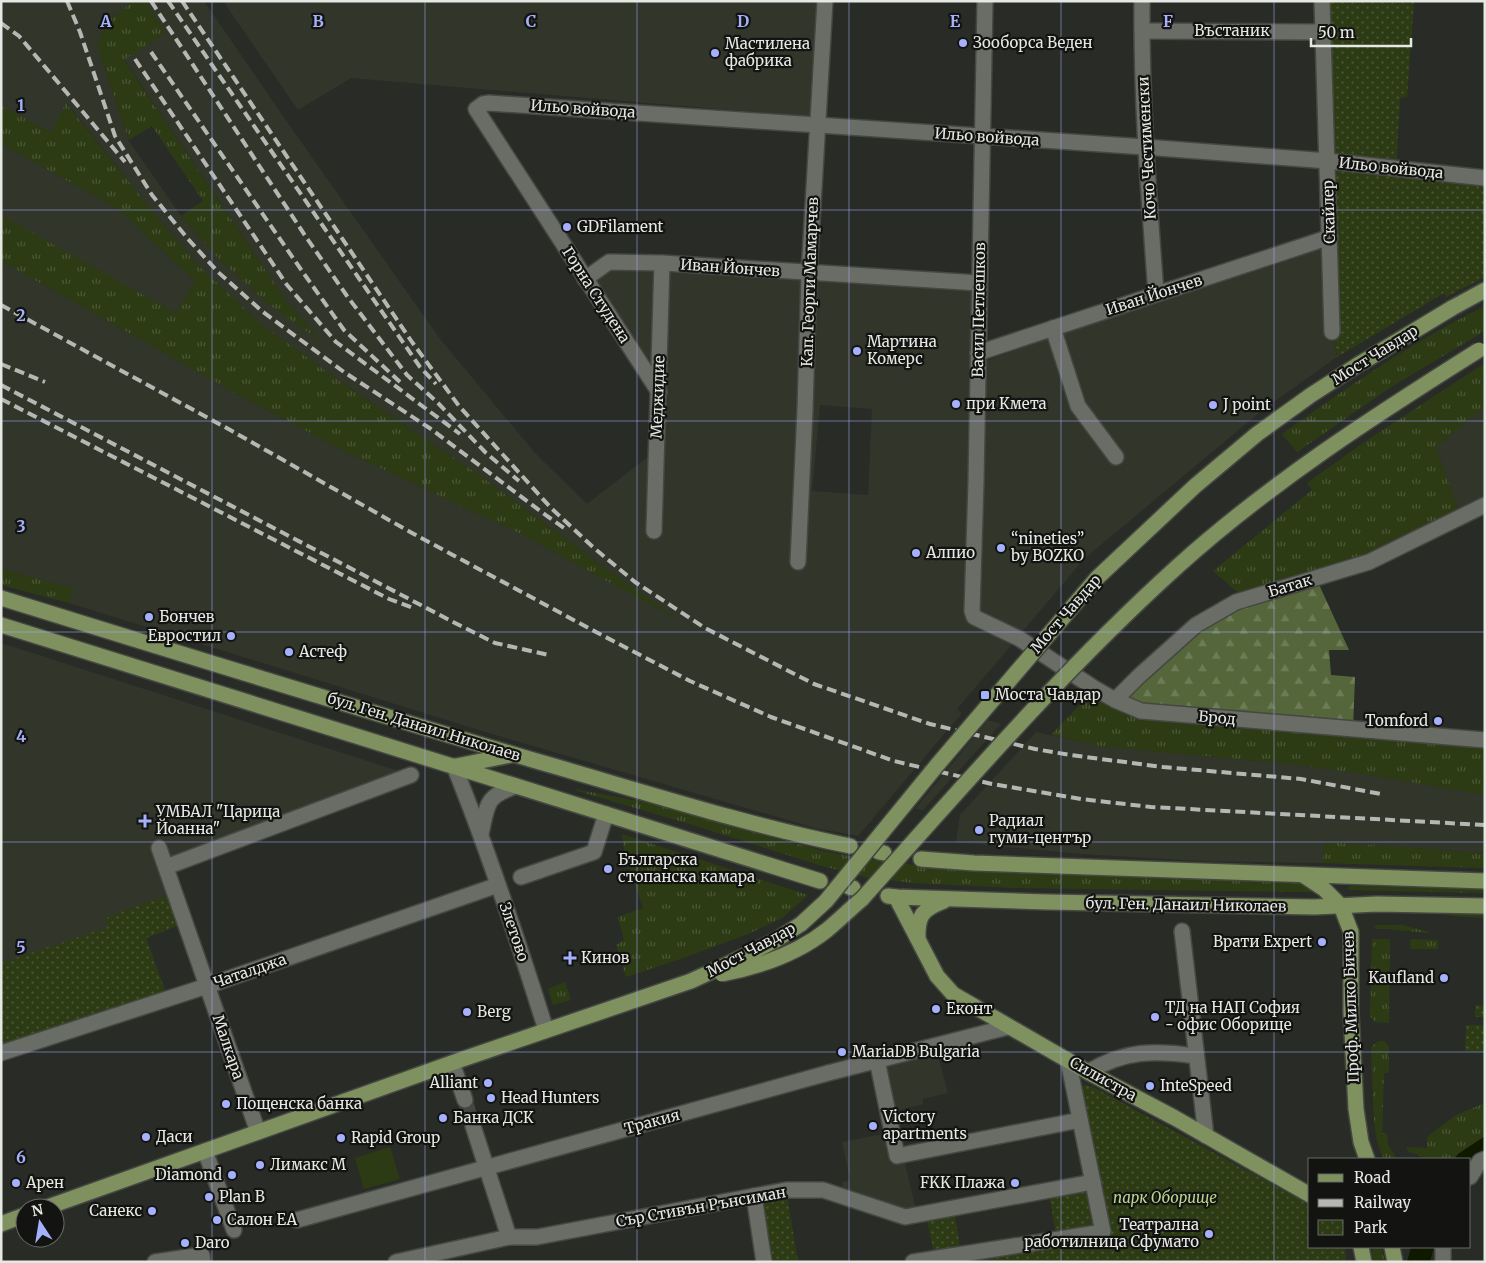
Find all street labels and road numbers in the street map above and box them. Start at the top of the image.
street label: Въстаник [1194,21,1270,40]
street label: Кочо Честименски [1133,76,1160,220]
street label: Ильо войвода [530,95,636,122]
street label: Ильо войвода [934,123,1040,150]
street label: Ильо войвода [1338,153,1444,182]
street label: Скайлер [1318,180,1339,244]
street label: Кап. Георги Мамарчев [797,197,822,367]
street label: Васил Петлешков [968,242,989,378]
street label: Горна Студена [558,243,635,346]
street label: Иван Йончев [680,254,781,280]
street label: Иван Йончев [1103,269,1204,319]
street label: Мост Чавдар [1328,321,1421,389]
street label: Меджидие [647,355,668,439]
street label: Батак [1266,570,1314,601]
street label: Мост Чавдар [1026,571,1105,657]
street label: бул. Ген. Данаил Николаев [325,688,523,765]
street label: Брод [1197,706,1237,729]
street label: бул. Ген. Данаил Николаев [1086,893,1287,916]
street label: Злетово [496,900,533,964]
street label: Мост Чавдар [703,918,798,981]
street label: Проф. Милко Бичев [1338,931,1363,1083]
street label: Чаталджа [211,949,289,992]
street label: Малкара [209,1012,248,1082]
street label: Силистра [1066,1052,1140,1105]
street label: Тракия [622,1105,682,1138]
street label: Сър Стивън Рънсиман [614,1182,787,1231]

